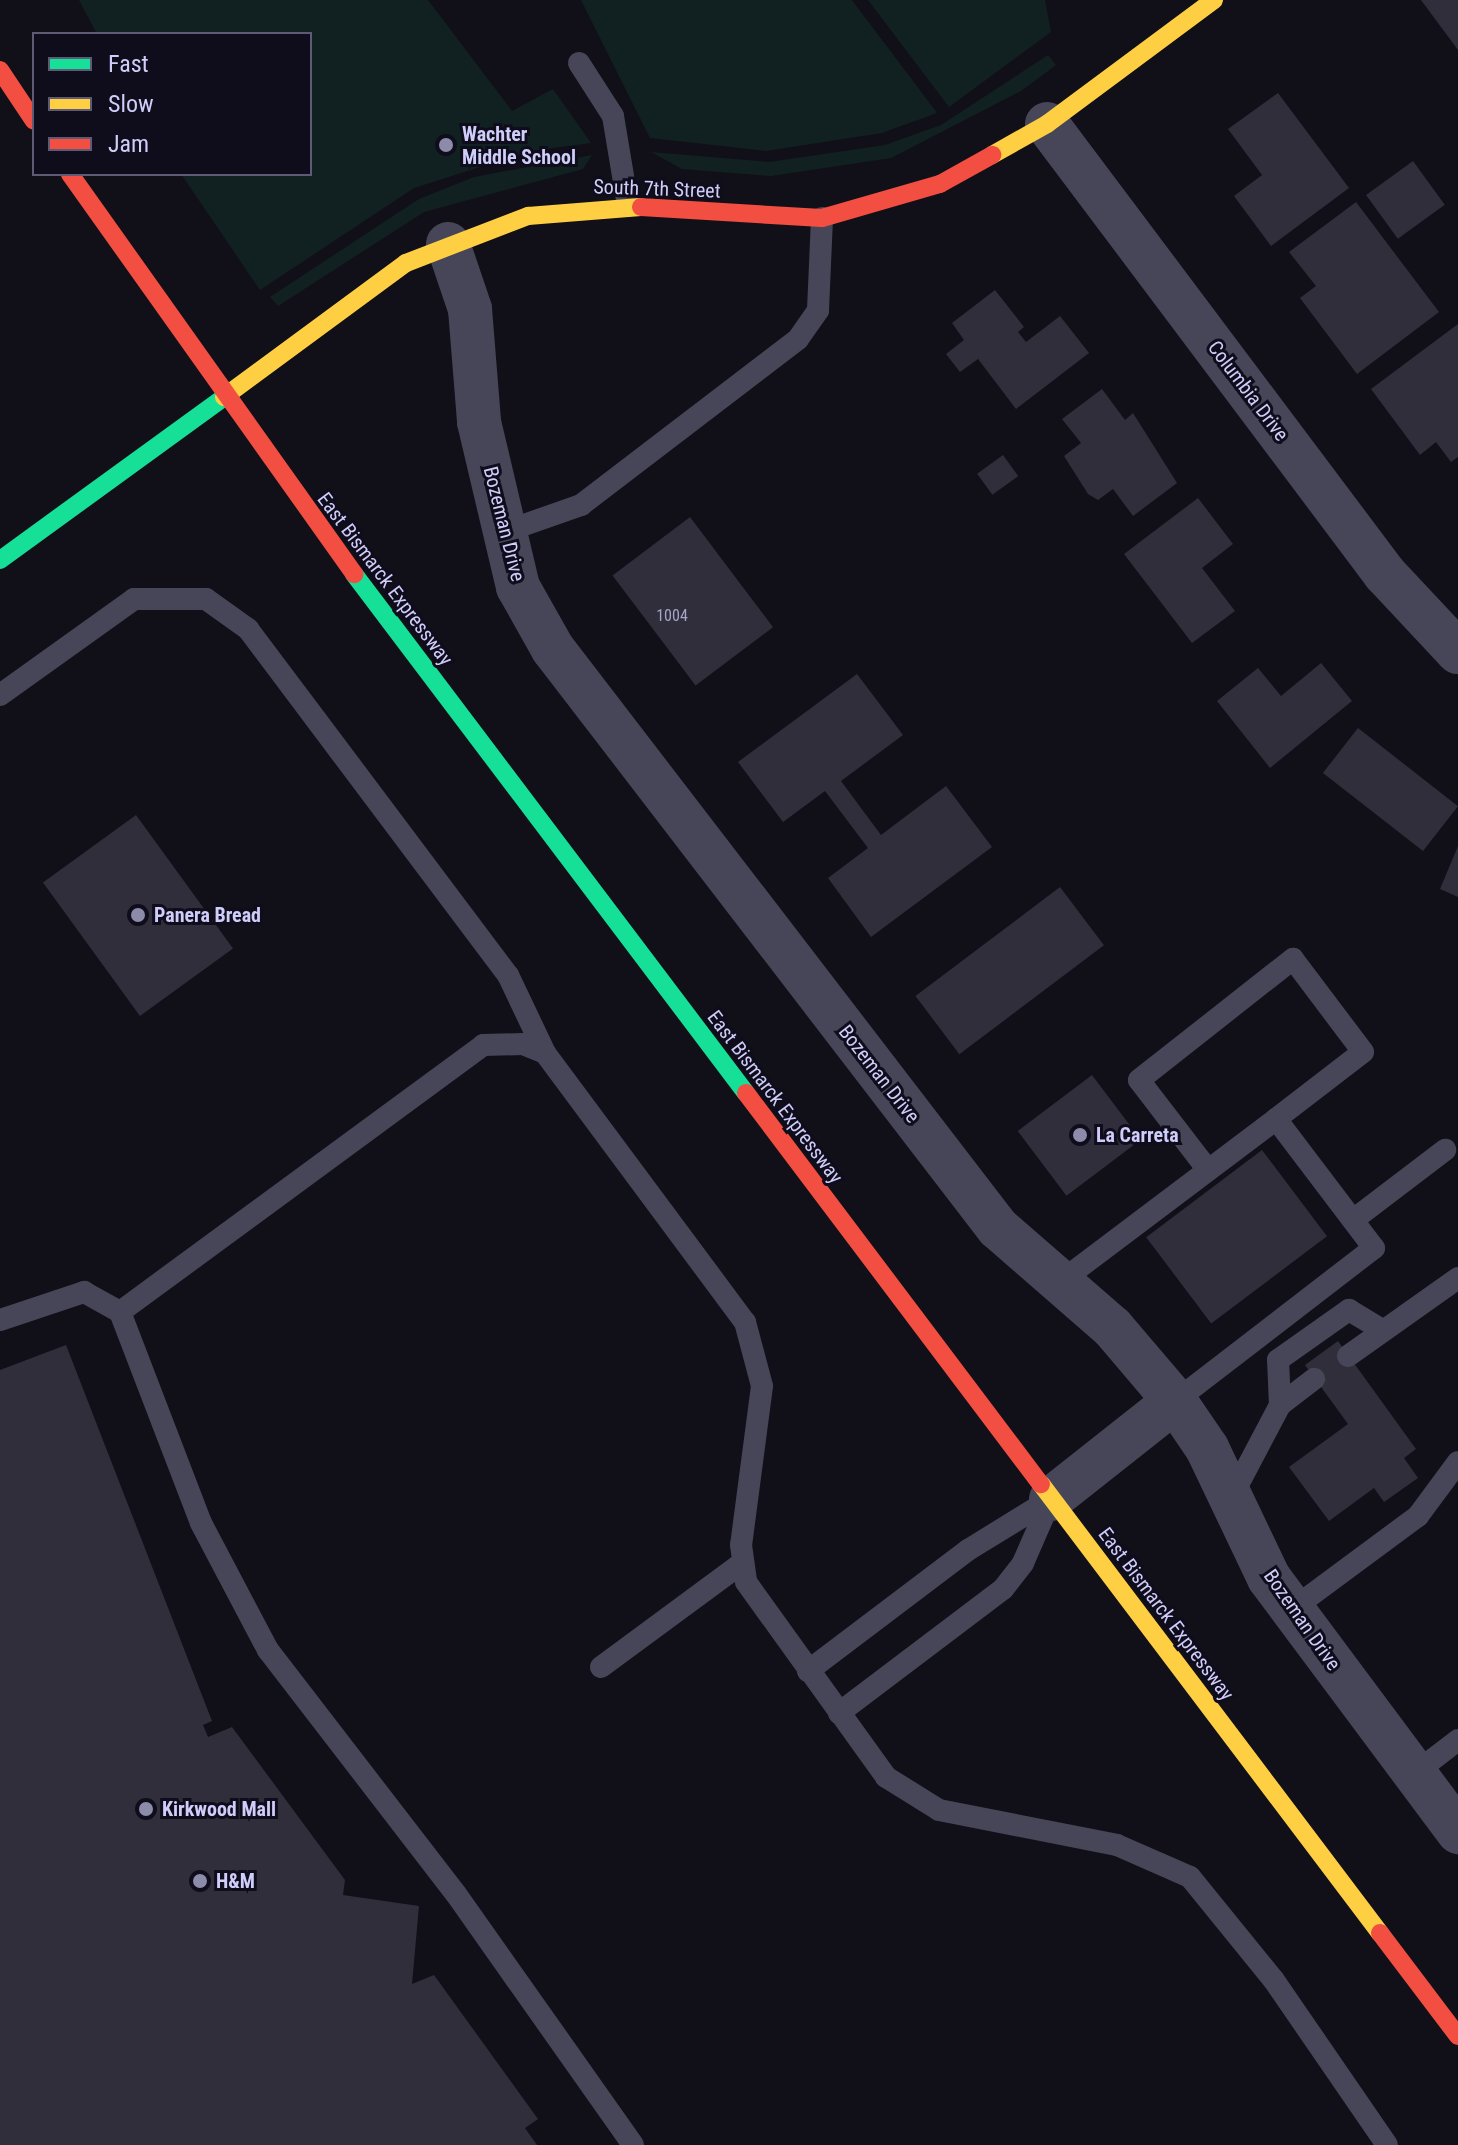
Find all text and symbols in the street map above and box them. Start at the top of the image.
legend [32,32,312,176]
text: Fast [108,50,149,78]
text: Slow [108,90,154,118]
place label: Wachter Middle School [462,122,576,169]
text: Jam [108,130,149,158]
marker: Wachter Middle School [437,136,455,154]
street label: South 7th Street [593,175,721,203]
street label: Columbia Drive [1203,336,1293,446]
street label: Bozeman Drive [478,464,530,584]
street label: East Bismarck Expressway [312,488,458,670]
house number: 1004 [656,606,688,626]
place label: Panera Bread [154,903,261,927]
marker: Panera Bread [129,906,147,924]
street label: East Bismarck Expressway [702,1006,848,1188]
street label: Bozeman Drive [833,1020,925,1128]
place label: La Carreta [1096,1123,1179,1147]
marker: La Carreta [1071,1126,1089,1144]
street label: East Bismarck Expressway [1093,1523,1239,1705]
street label: Bozeman Drive [1258,1565,1346,1675]
place label: Kirkwood Mall [162,1797,276,1821]
marker: Kirkwood Mall [137,1800,155,1818]
place label: H&M [216,1869,255,1893]
marker: H&M [191,1872,209,1890]

